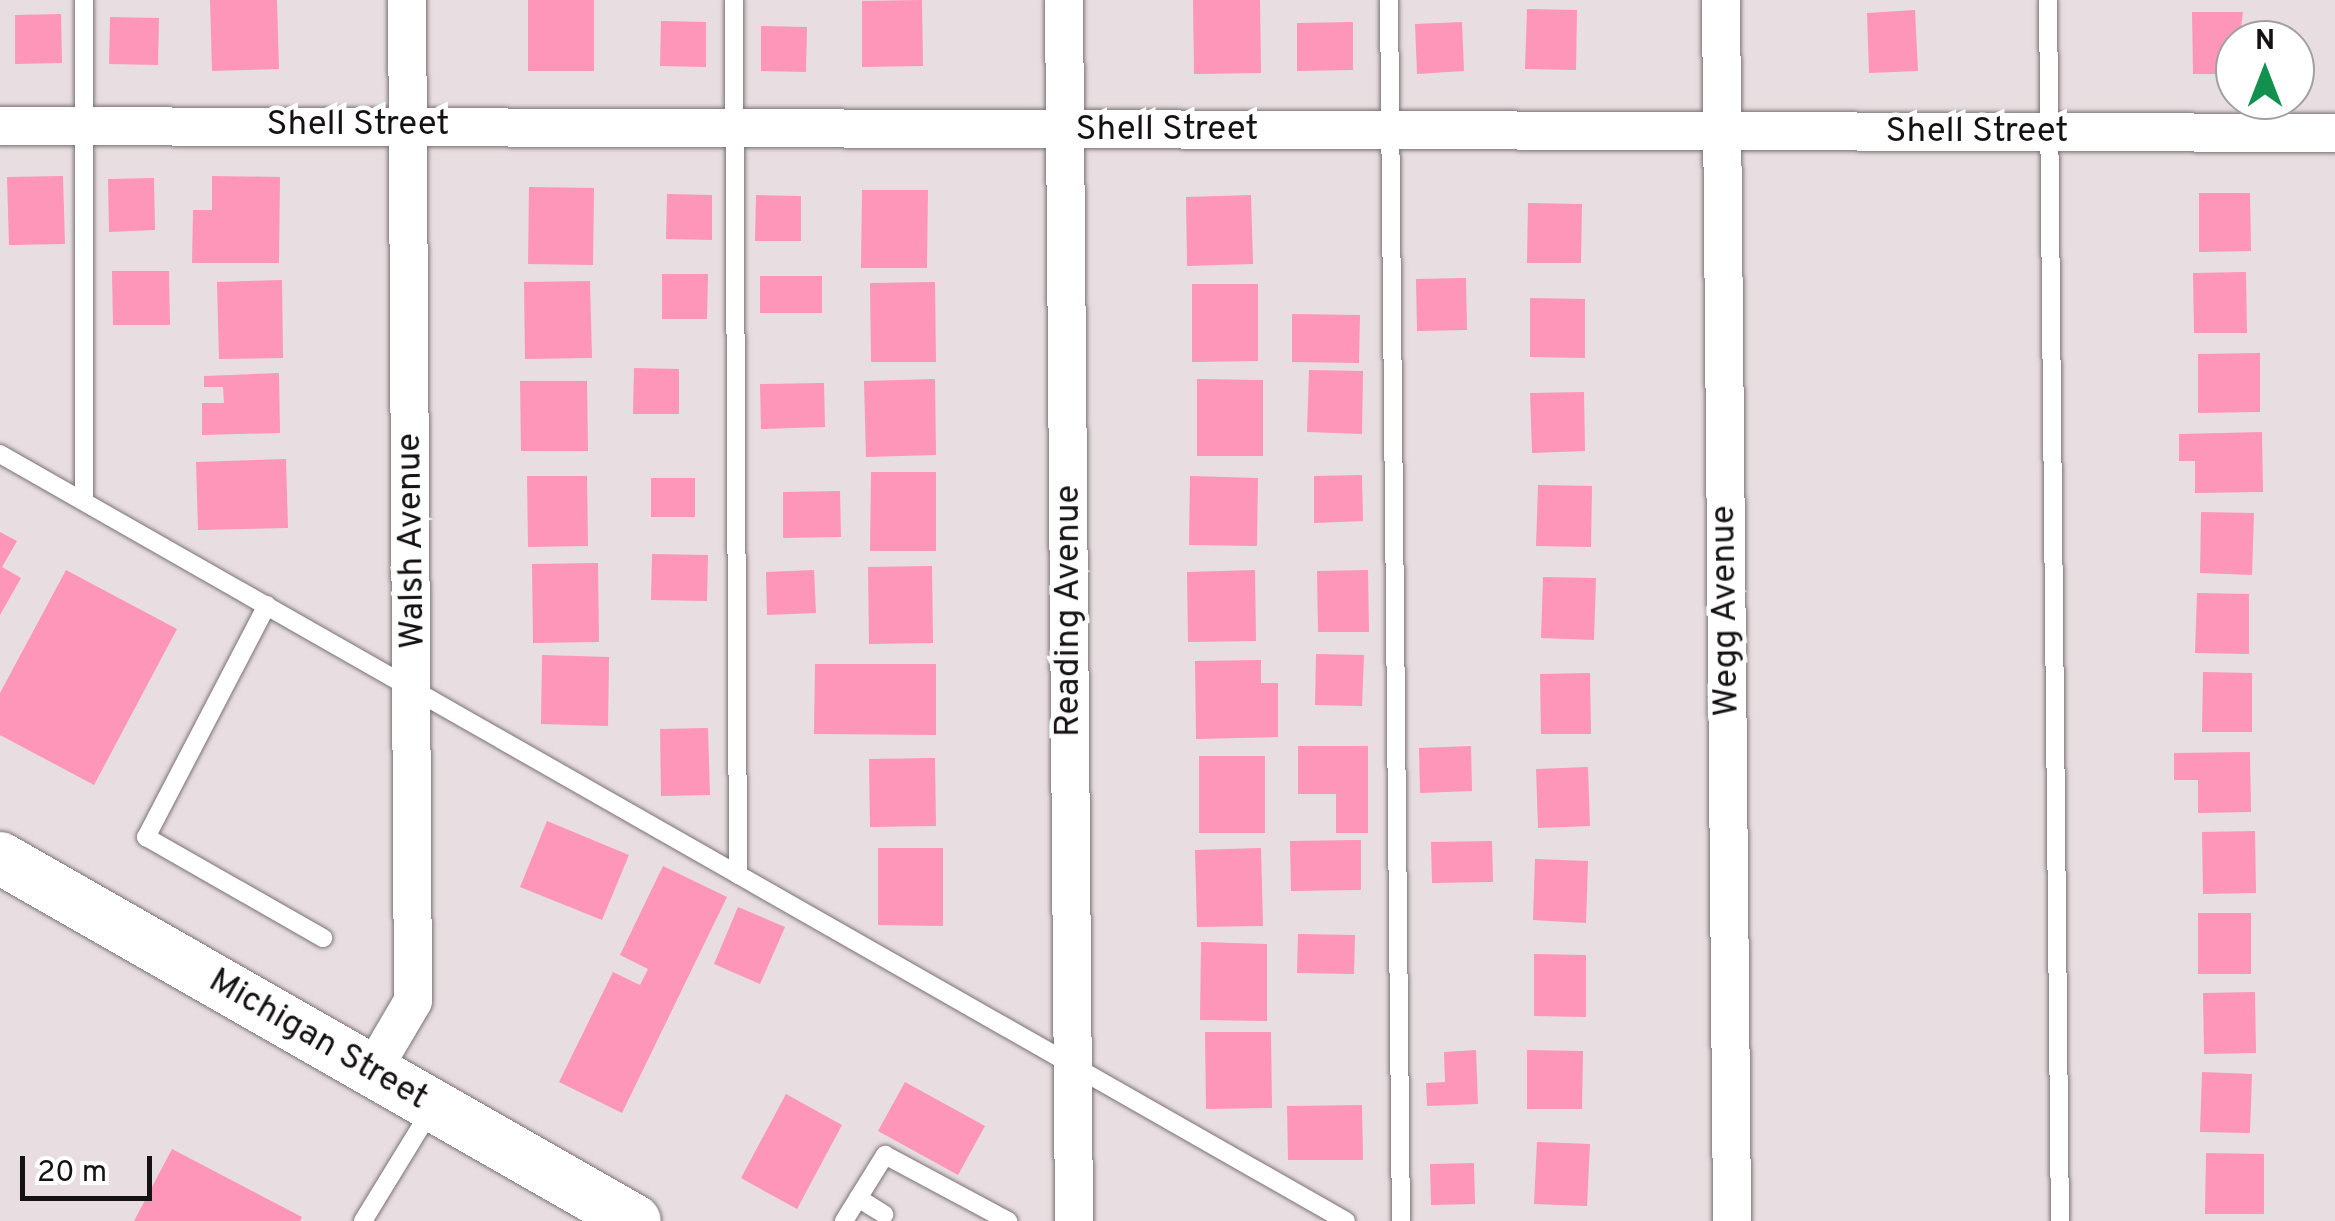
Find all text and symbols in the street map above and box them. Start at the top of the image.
north arrow [2215,20,2315,120]
text: N [2255,24,2275,60]
street label: Shell Street [267,104,449,146]
street label: Shell Street [1076,109,1258,151]
street label: Shell Street [1886,111,2068,153]
street label: Walsh Avenue [389,432,435,650]
street label: Reading Avenue [1048,484,1090,738]
street label: Wegg Avenue [1703,504,1749,718]
street label: Michigan Street [201,960,435,1120]
scale bar [25,1136,158,1198]
text: 20 m [37,1155,107,1192]

